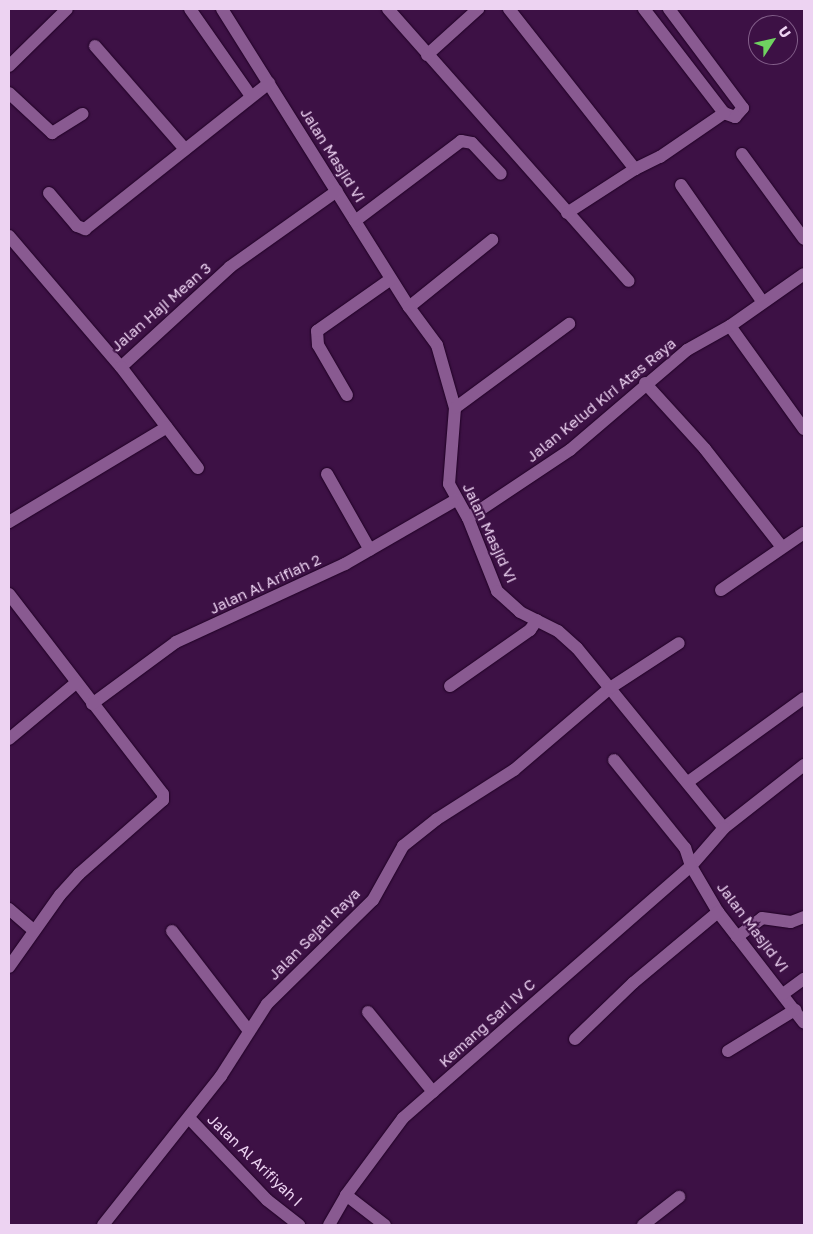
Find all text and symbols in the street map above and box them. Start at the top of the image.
north arrow [748,15,798,65]
text: U [775,23,795,41]
street label: Jalan Masjid VI [297,104,369,206]
street label: Jalan Haji Mean 3 [107,259,215,355]
street label: Jalan Kelud Kiri Atas Raya [523,334,679,466]
street label: Jalan Masjid VI [459,480,521,586]
street label: Jalan Al Arifiah 2 [206,550,324,618]
street label: Jalan Masjid VI [713,878,793,976]
street label: Jalan Sejati Raya [264,884,364,984]
street label: Kemang Sari IV C [435,975,539,1071]
street label: Jalan Al Arifiyah I [204,1110,306,1210]

